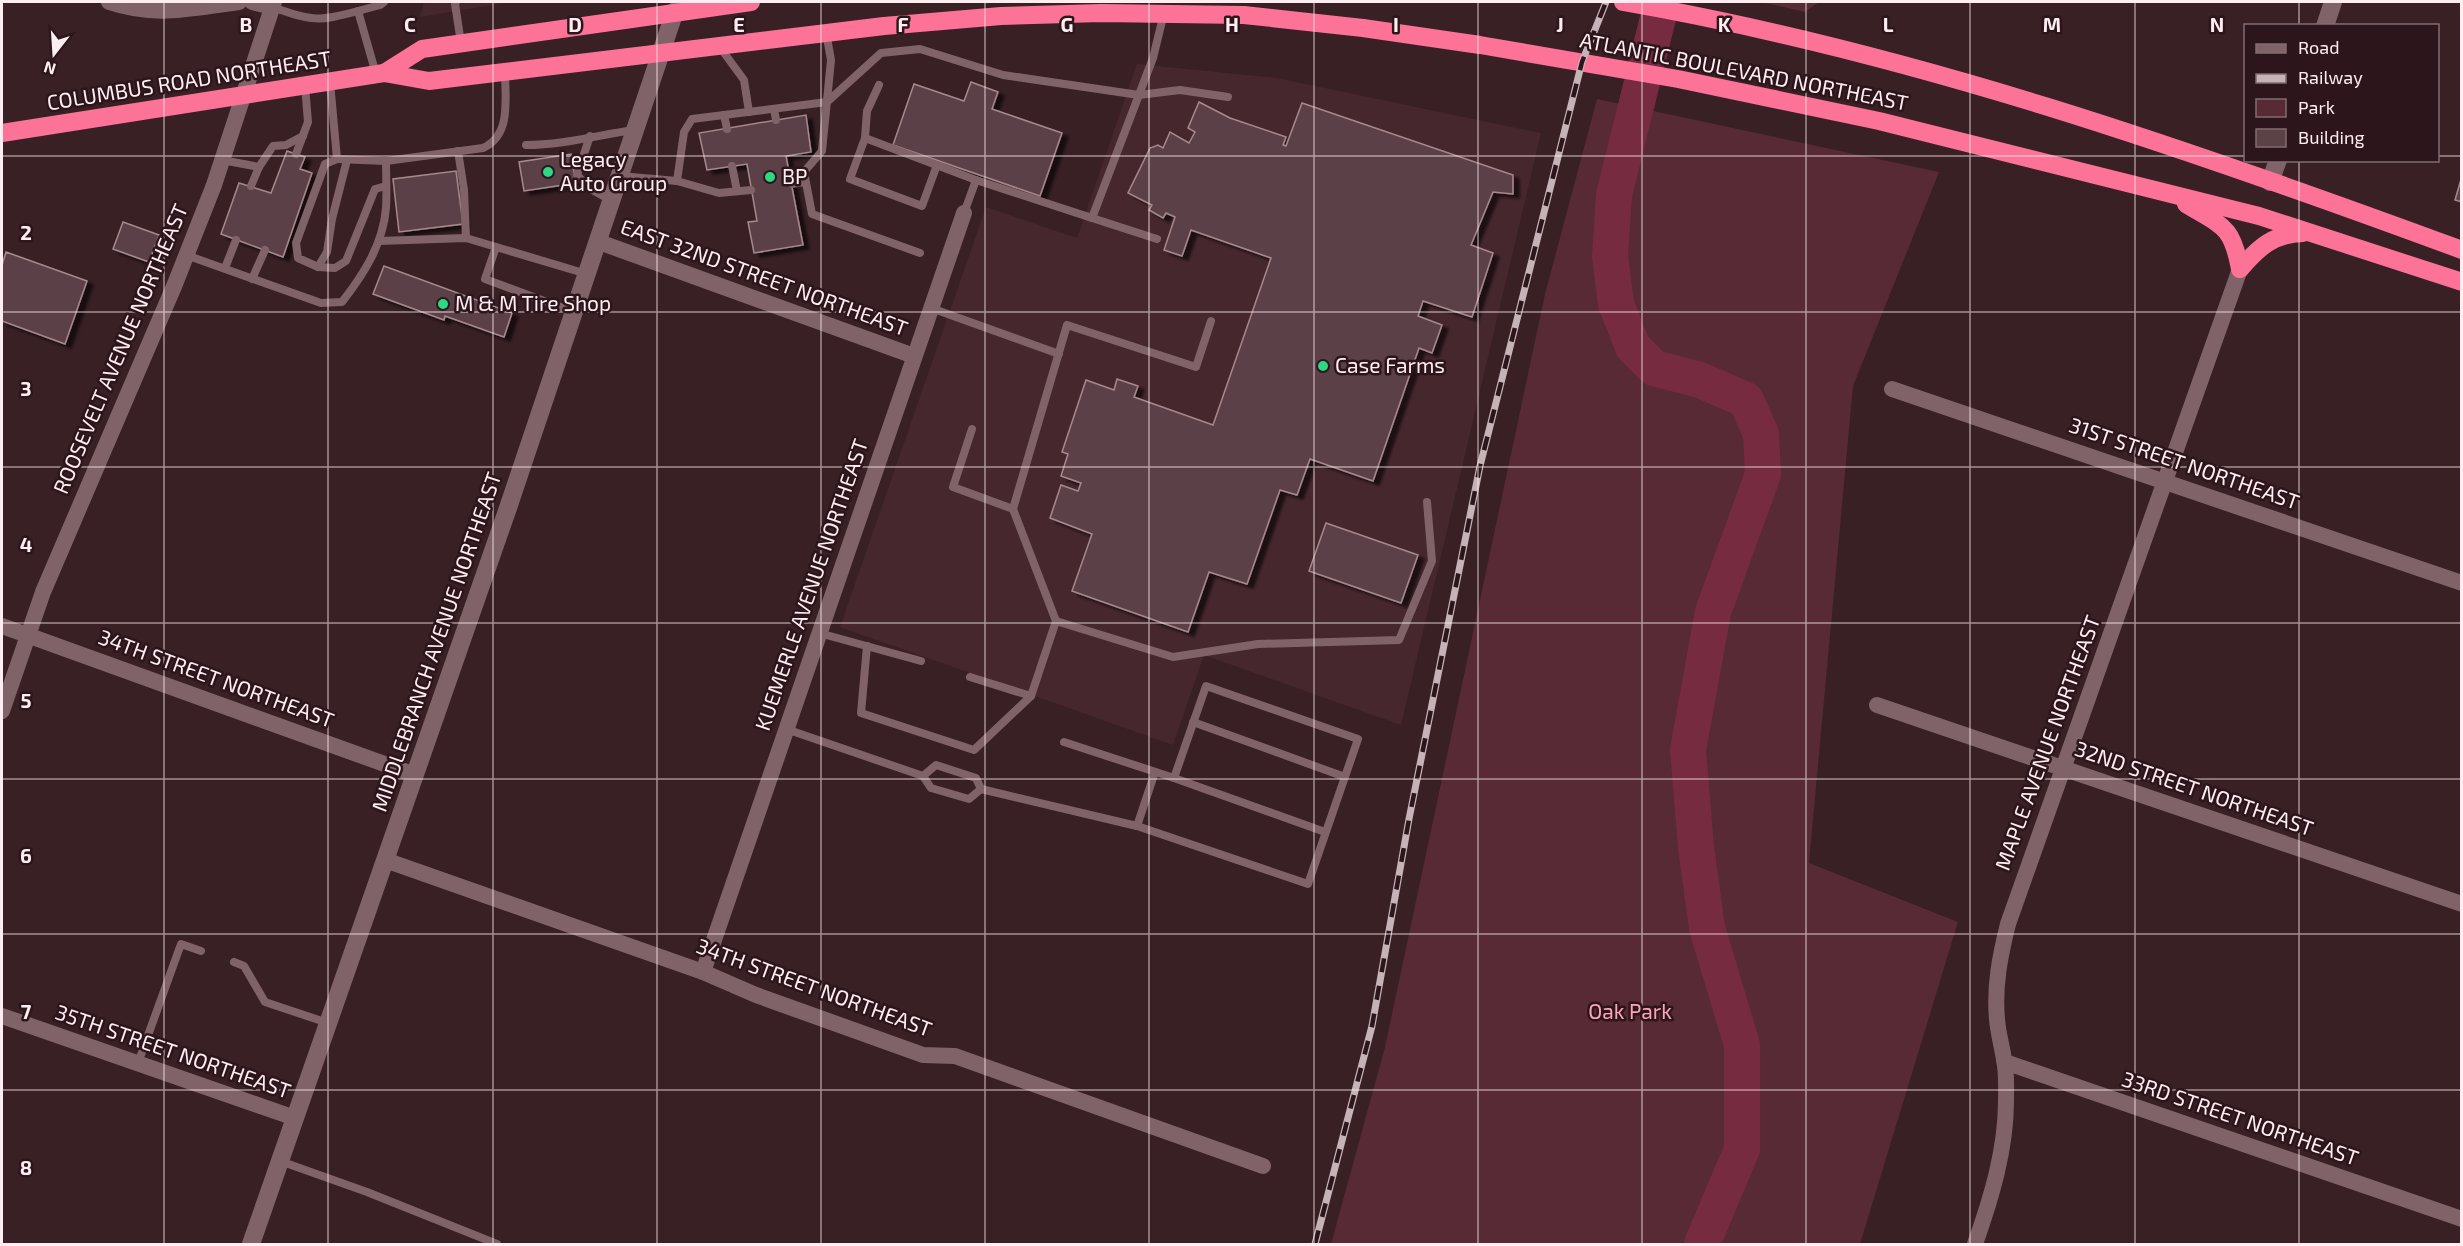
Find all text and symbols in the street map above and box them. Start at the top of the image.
text: B [240,12,252,36]
text: C [404,12,416,36]
text: D [568,12,582,36]
text: E [733,12,745,36]
text: F [897,12,909,36]
text: G [1061,12,1073,36]
text: H [1225,12,1239,36]
text: I [1393,12,1399,36]
text: J [1556,12,1564,36]
text: K [1718,12,1731,36]
text: L [1883,12,1894,36]
text: M [2043,12,2061,36]
text: N [2210,12,2224,36]
north arrow [24,24,84,84]
legend [2244,24,2439,162]
street label: ATLANTIC BOULEVARD NORTHEAST [1578,26,1911,115]
text: Road [2298,36,2339,58]
street label: COLUMBUS ROAD NORTHEAST [45,46,333,116]
text: Railway [2298,66,2363,88]
text: Park [2298,96,2335,118]
text: Building [2298,126,2365,148]
place label: Legacy Auto Group [560,146,667,195]
place label: BP [782,163,807,188]
marker: Legacy Auto Group [541,165,555,179]
marker: BP [763,170,777,184]
street label: ROOSEVELT AVENUE NORTHEAST [47,200,192,497]
street label: EAST 32ND STREET NORTHEAST [618,213,911,340]
text: 2 [20,220,32,244]
place label: M & M Tire Shop [455,290,611,315]
marker: M & M Tire Shop [436,297,450,311]
place label: Case Farms [1335,352,1445,377]
marker: Case Farms [1316,359,1330,373]
text: 3 [20,376,32,400]
street label: 31ST STREET NORTHEAST [2066,411,2303,514]
street label: KUEMERLE AVENUE NORTHEAST [749,435,872,734]
street label: MIDDLEBRANCH AVENUE NORTHEAST [366,469,506,814]
text: 4 [20,532,33,556]
street label: MAPLE AVENUE NORTHEAST [1989,612,2104,873]
street label: 34TH STREET NORTHEAST [95,623,338,732]
text: 5 [20,688,32,712]
street label: 32ND STREET NORTHEAST [2072,735,2317,840]
text: 6 [20,843,32,867]
street label: 34TH STREET NORTHEAST [693,932,936,1041]
street label: 35TH STREET NORTHEAST [52,998,294,1103]
park label: Oak Park [1588,998,1672,1023]
text: 7 [21,999,32,1023]
street label: 33RD STREET NORTHEAST [2119,1065,2362,1170]
text: 8 [20,1155,32,1179]

